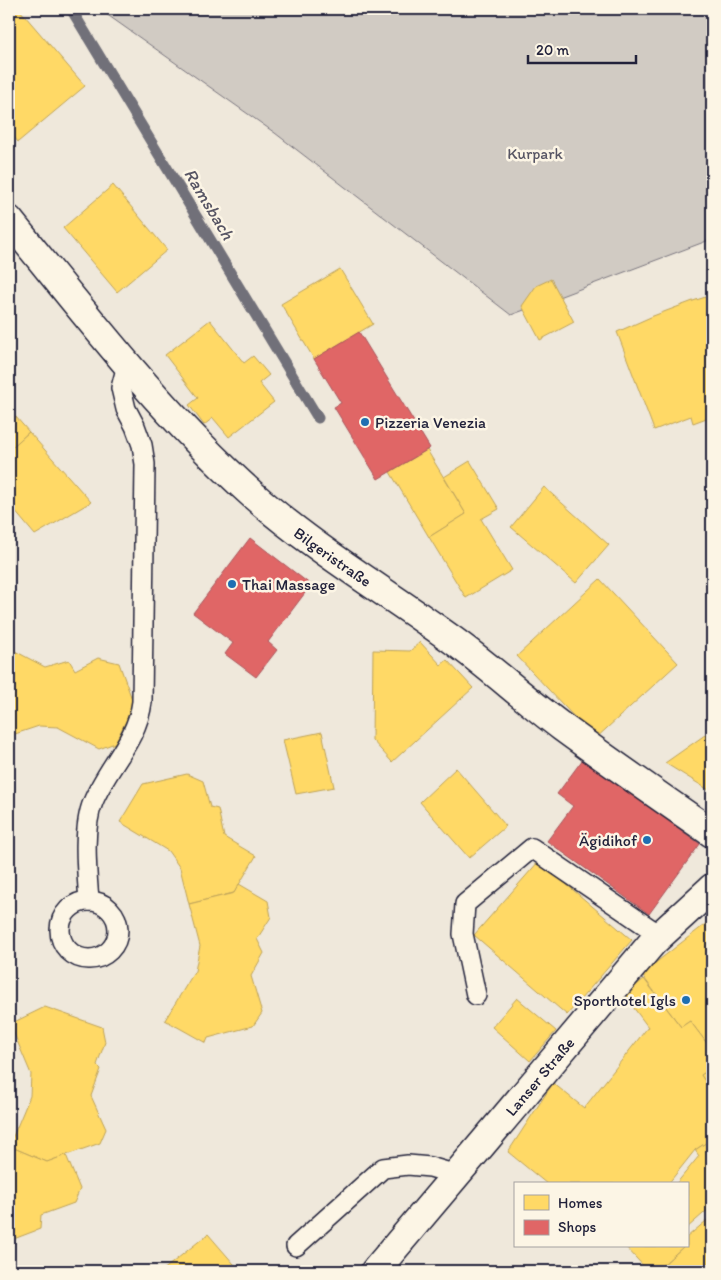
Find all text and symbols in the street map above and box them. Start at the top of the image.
scale bar [528,32,636,64]
text: 20 m [536,41,570,59]
park label: Kurpark [507,144,564,163]
water label: Ramsbach [179,164,239,244]
place label: Pizzeria Venezia [375,413,486,432]
marker: Pizzeria Venezia [359,416,371,428]
street label: Bilgeristraße [290,523,375,591]
place label: Thai Massage [242,575,335,594]
marker: Thai Massage [226,578,238,590]
place label: Ägidihof [579,831,638,850]
marker: Ägidihof [641,834,653,846]
place label: Sporthotel Igls [574,991,676,1010]
marker: Sporthotel Igls [680,994,692,1006]
street label: Lanser Straße [501,1033,579,1120]
legend [514,1182,688,1248]
text: Homes [558,1194,603,1212]
text: Shops [558,1218,597,1236]

